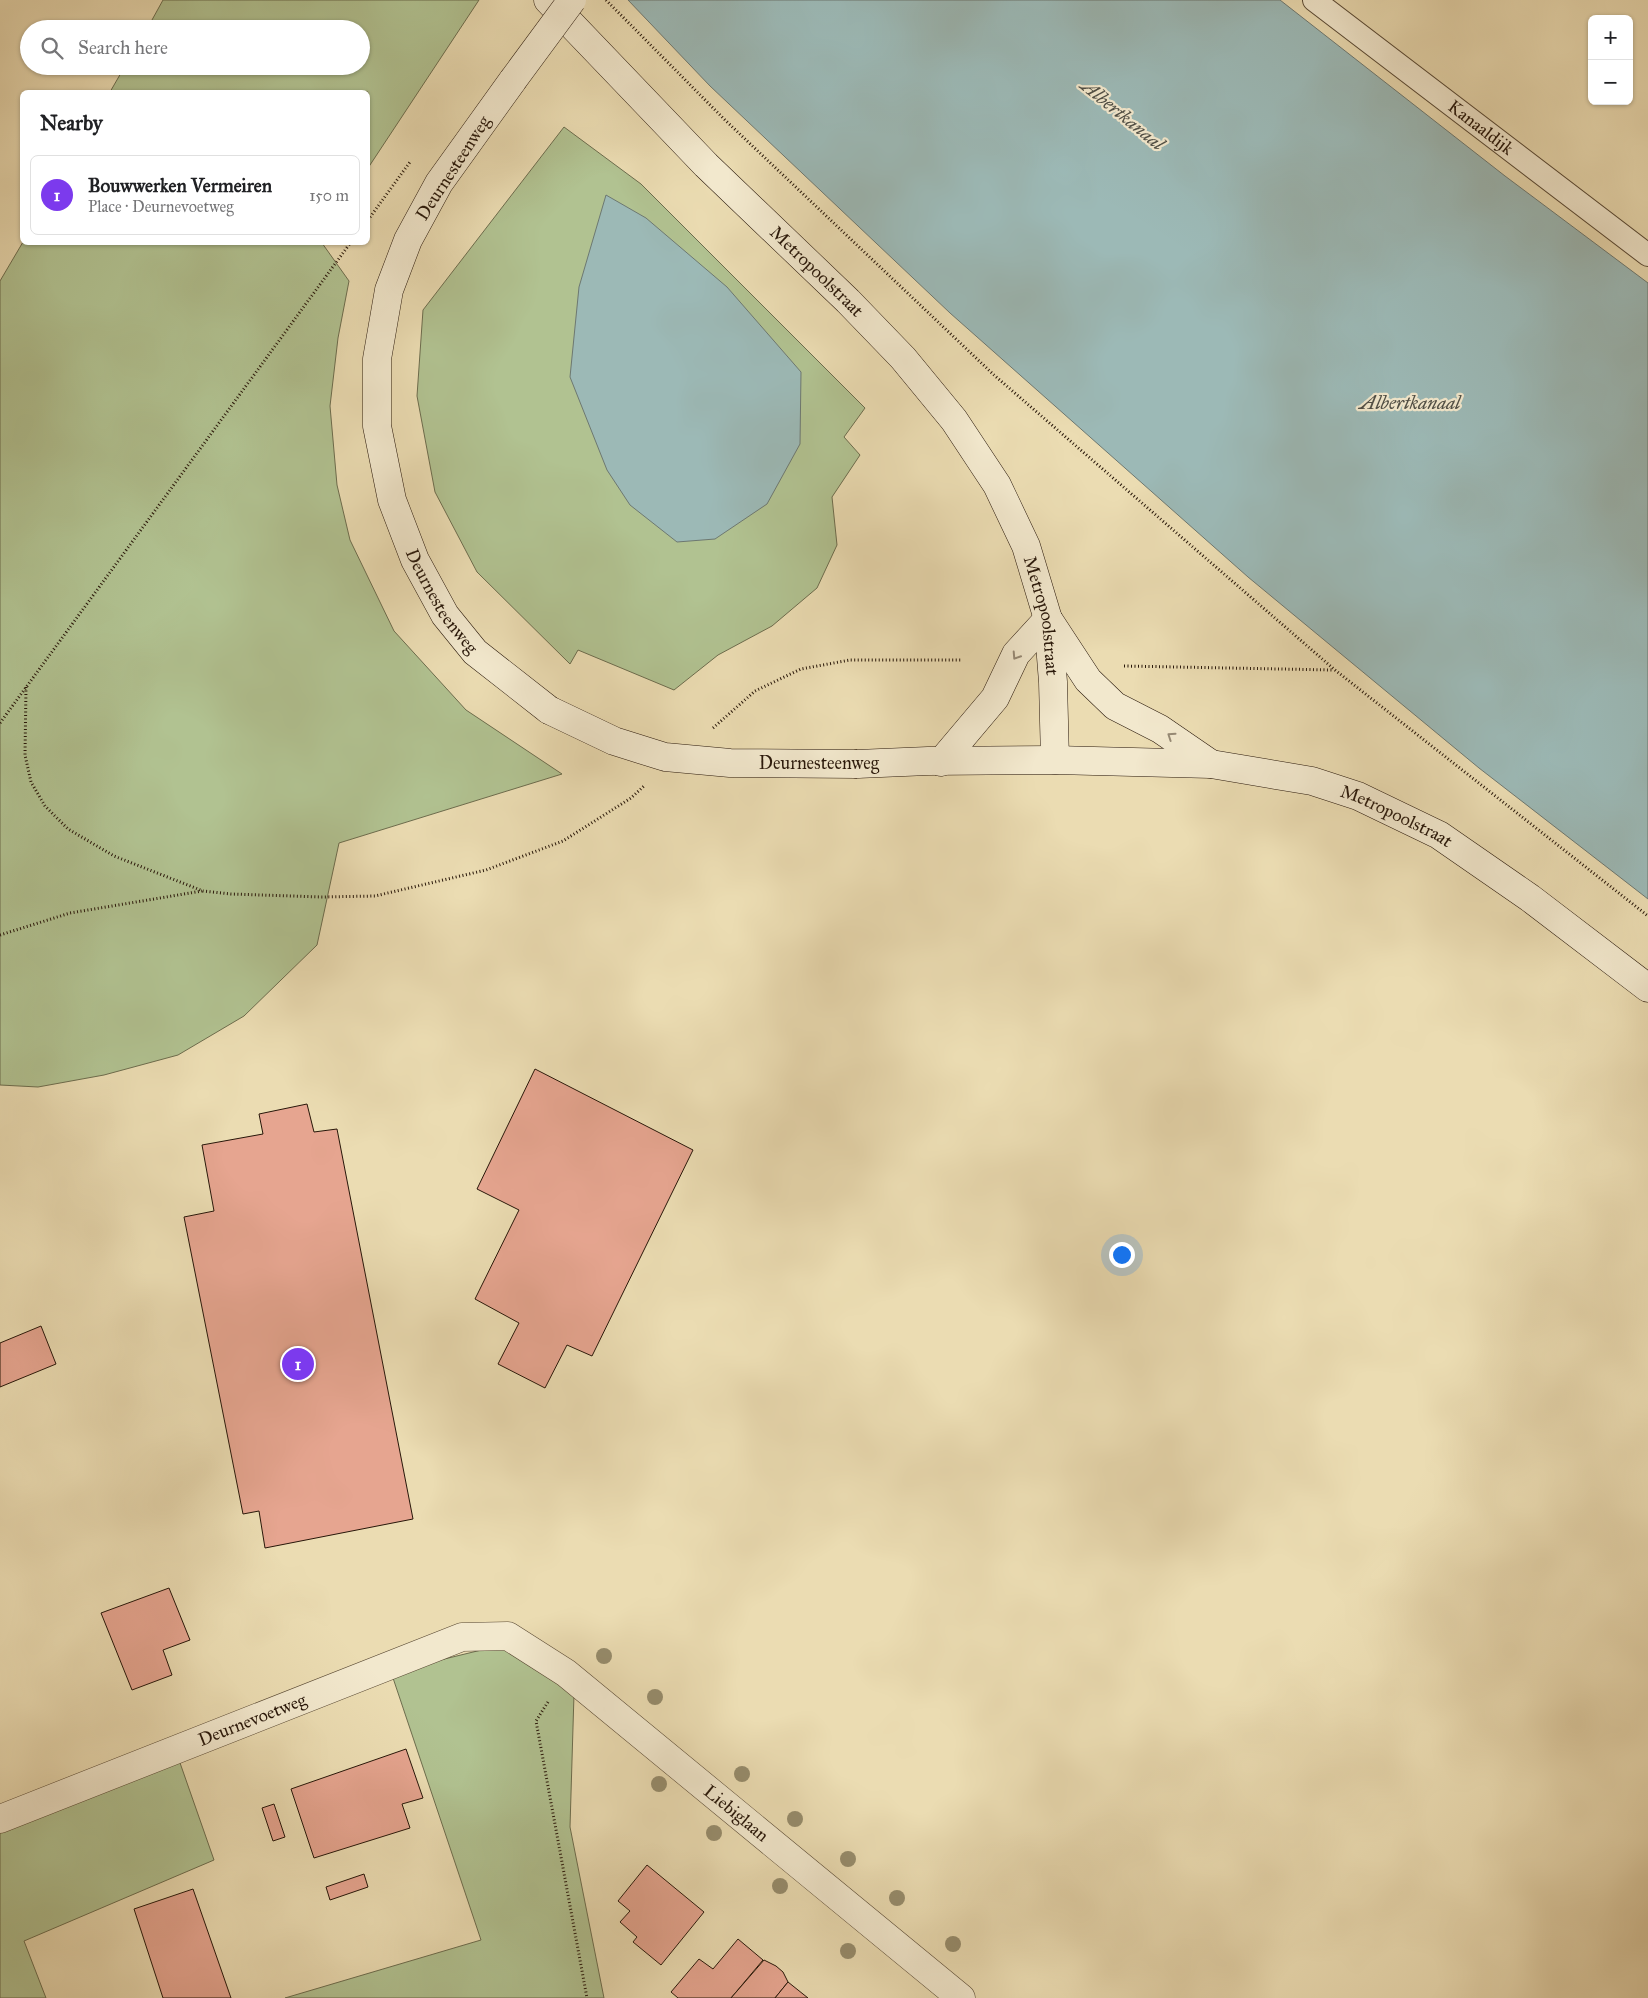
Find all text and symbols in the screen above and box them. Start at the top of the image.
map controls [1588,15,1633,105]
button: + [1588,15,1633,60]
search box [20,20,370,75]
icon: search [38,34,66,62]
text: Search here [78,36,168,59]
button: − [1588,60,1633,105]
water label: Albertkanaal [1075,72,1171,156]
street label: Kanaaldijk [1444,95,1519,160]
text: Nearby [40,110,103,136]
street label: Deurnesteenweg [411,111,496,225]
text: Bouwwerken Vermeiren [88,174,272,197]
text: 1 [54,186,60,205]
text: 150 m [309,186,349,205]
text: Place · Deurnevoetweg [88,197,234,216]
street label: Metropoolstraat [765,221,869,322]
water label: Albertkanaal [1358,391,1462,414]
street label: Deurnesteenweg [401,546,483,659]
street label: Metropoolstraat [1019,553,1063,677]
one-way arrow [1013,651,1023,660]
one-way arrow [1167,733,1176,742]
street label: Deurnesteenweg [759,752,880,775]
street label: Metropoolstraat [1338,780,1457,852]
your location [1109,1242,1135,1268]
pin: 1 [282,1345,314,1383]
street label: Deurnevoetweg [195,1688,310,1751]
street label: Liebiglaan [699,1780,774,1846]

